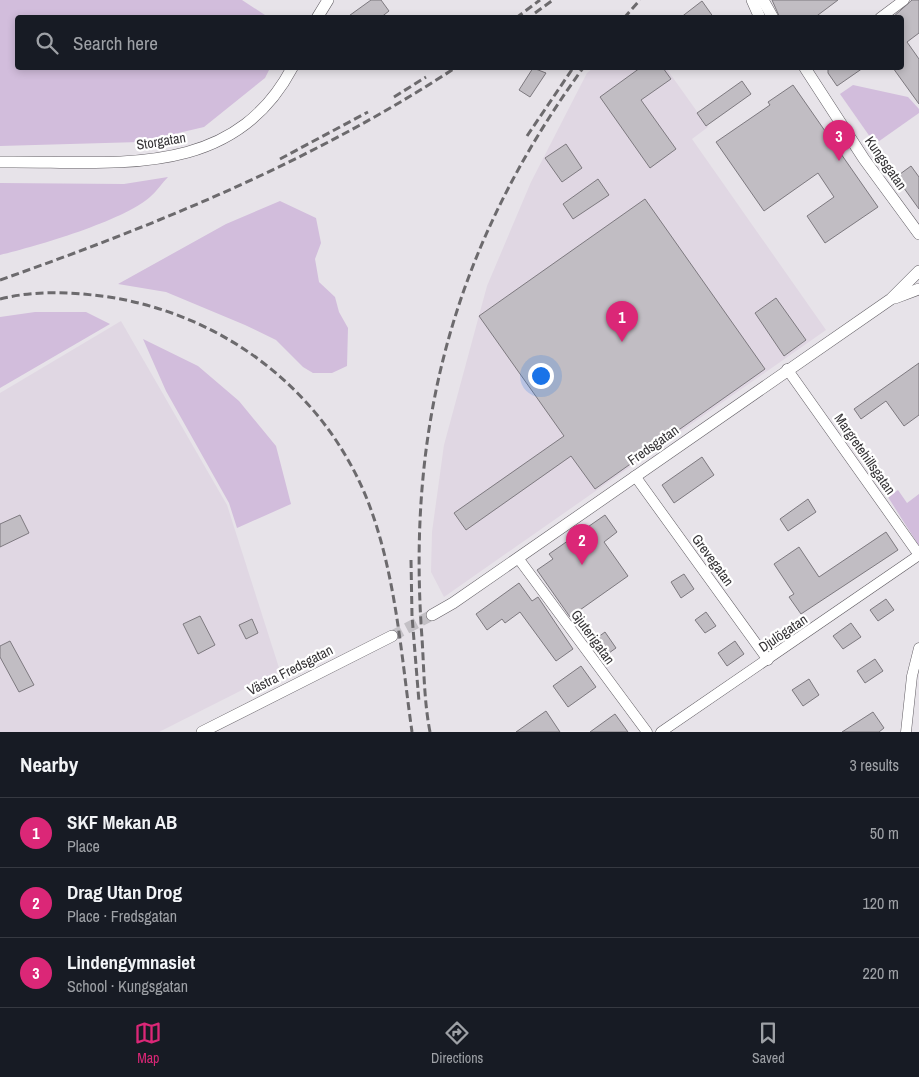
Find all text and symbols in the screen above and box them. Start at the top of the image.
search box [15,15,904,70]
icon: search [33,29,61,57]
text: Search here [73,30,158,56]
pin: 3 [823,120,855,161]
street label: Storgatan [135,128,187,154]
street label: Kungsgatan [861,133,911,193]
pin: 1 [606,301,638,342]
your location [528,363,554,389]
street label: Margretehillsgatan [830,410,900,498]
street label: Fredsgatan [624,421,682,469]
pin: 2 [566,524,598,565]
street label: Grevegatan [688,530,738,590]
street label: Gjuterigatan [567,606,619,668]
street label: Djulögatan [755,610,811,656]
street label: Västra Fredsgatan [244,641,336,699]
text: Nearby [20,750,78,779]
text: 3 results [849,754,899,776]
text: SKF Mekan AB [67,809,177,835]
text: 1 [32,822,40,844]
text: 50 m [870,822,899,844]
text: Place [67,835,100,857]
text: Drag Utan Drog [67,879,182,905]
text: 2 [32,892,40,914]
text: 120 m [863,892,899,914]
text: Place · Fredsgatan [67,905,177,927]
text: Lindengymnasiet [67,949,195,975]
text: 3 [32,962,40,984]
text: 220 m [863,962,899,984]
text: School · Kungsgatan [67,975,188,997]
tab: Map [134,1019,162,1067]
tab: Directions [431,1019,483,1067]
tab: Saved [752,1019,785,1067]

